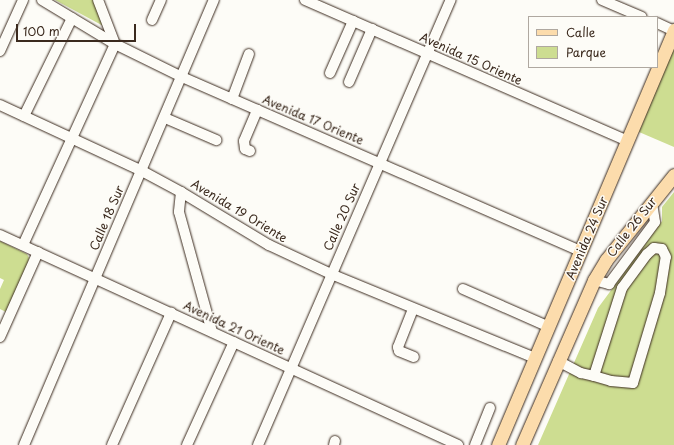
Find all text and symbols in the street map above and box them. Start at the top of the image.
scale bar [18,16,138,42]
legend [528,16,658,68]
text: 100 m [23,22,60,40]
text: Calle [566,23,595,41]
street label: Avenida 15 Oriente [418,30,524,88]
text: Parque [566,43,606,61]
street label: Avenida 17 Oriente [260,92,366,148]
street label: Avenida 19 Oriente [189,177,289,245]
street label: Calle 20 Sur [320,180,364,254]
street label: Calle 18 Sur [87,183,127,253]
street label: Avenida 24 Sur [563,194,611,282]
street label: Calle 26 Sur [604,194,660,260]
street label: Avenida 21 Oriente [181,298,287,358]

